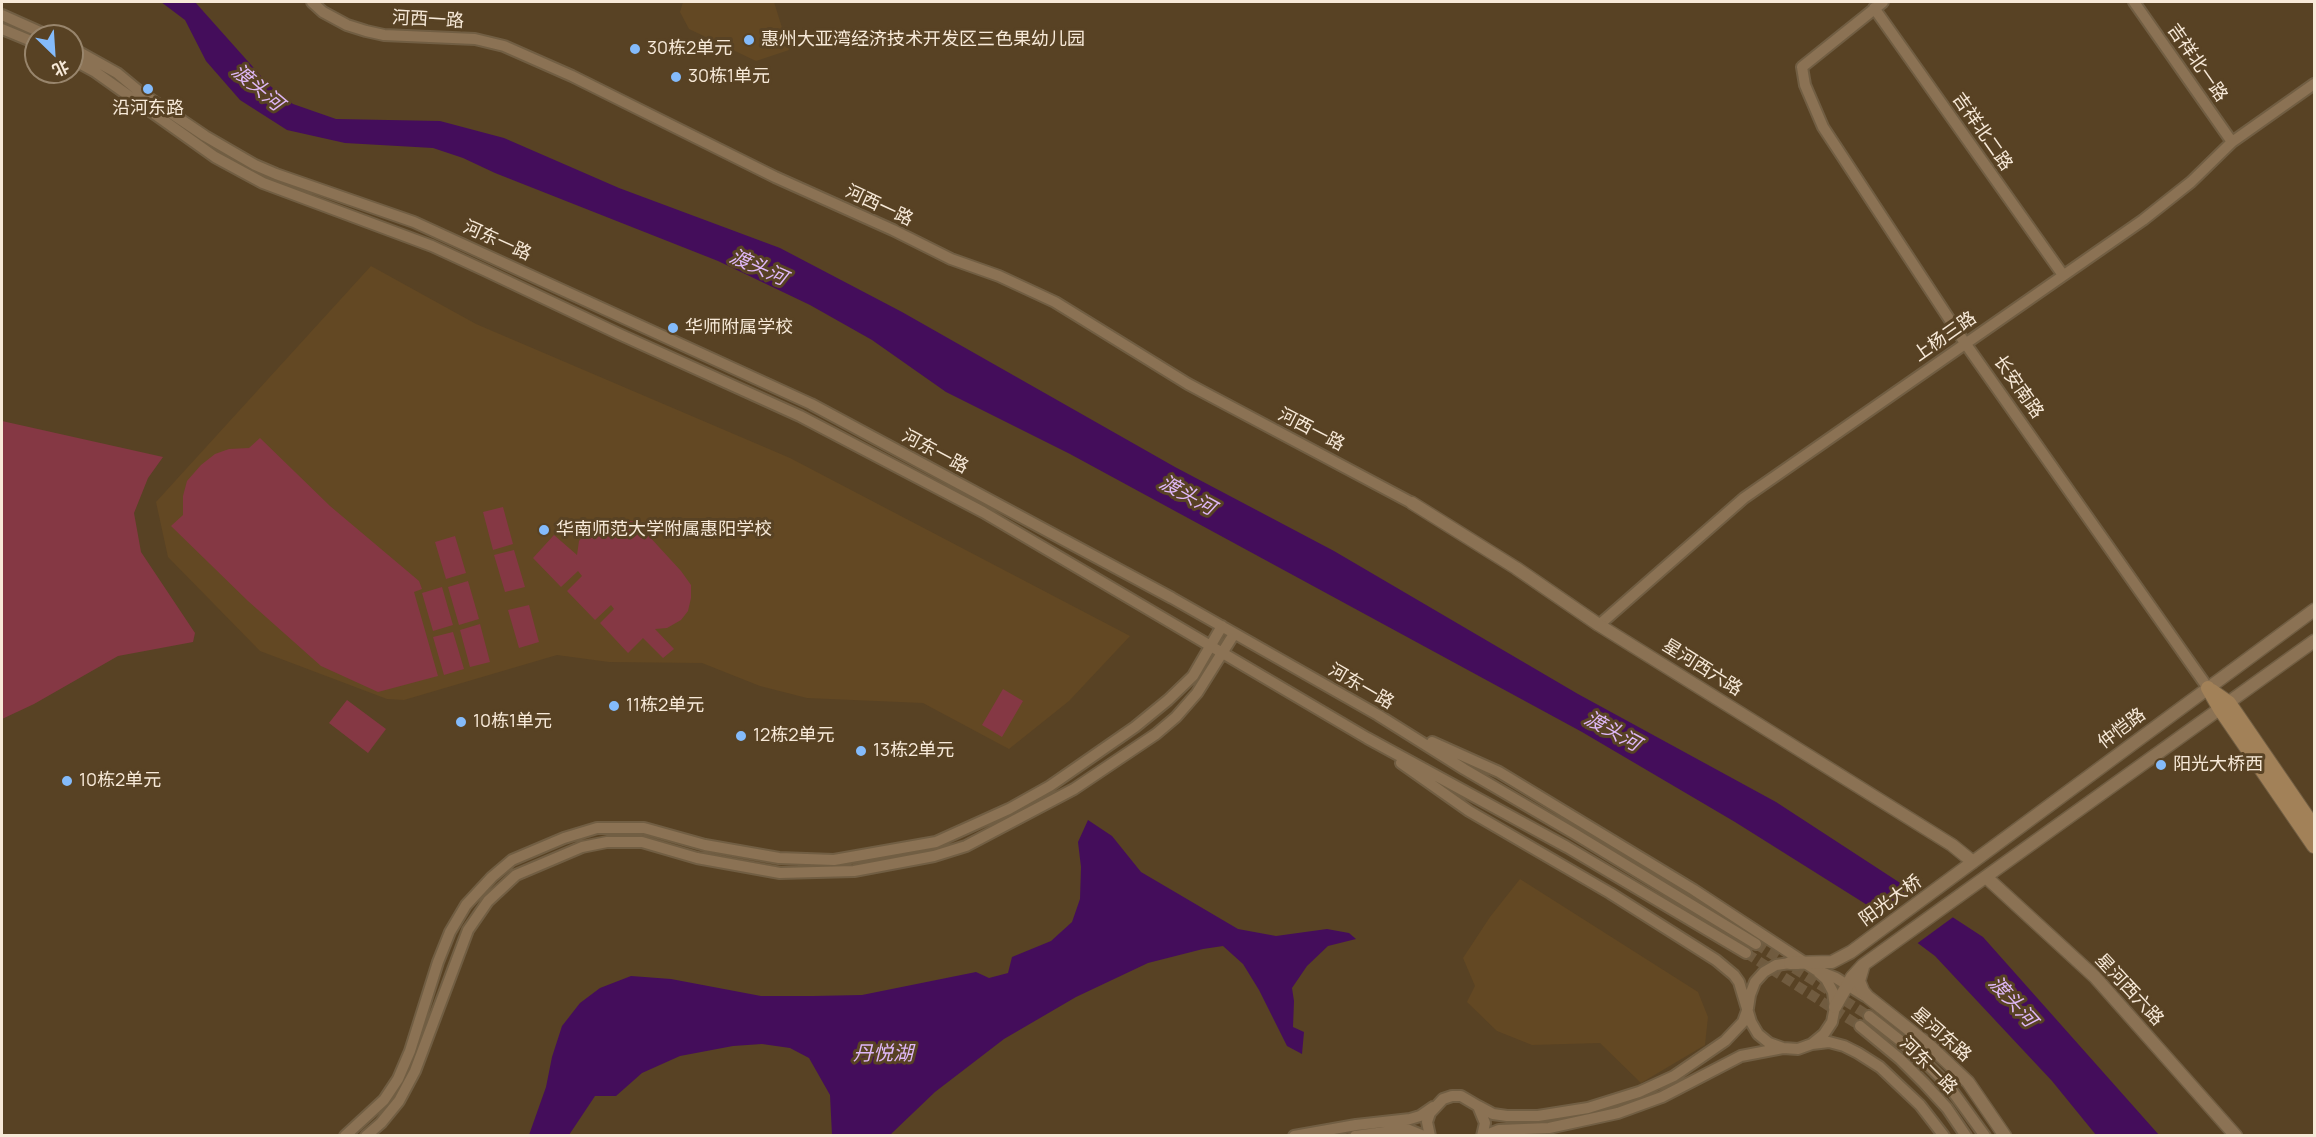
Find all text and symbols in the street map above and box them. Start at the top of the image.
street label: 河西一路 [391,7,465,33]
street label: 吉祥北一路 [2162,20,2232,106]
north arrow [24,24,84,84]
place label: 惠州大亚湾经济技术开发区三色果幼儿园 [761,29,1085,51]
marker: 惠州大亚湾经济技术开发区三色果幼儿园 [742,33,756,47]
place label: 30栋2单元 [647,38,732,60]
marker: 30栋2单元 [628,42,642,56]
text: 北 [49,55,73,82]
water label: 渡头河 [226,60,288,116]
place label: 30栋1单元 [688,66,770,88]
marker: 30栋1单元 [669,70,683,84]
marker: 沿河东路 [141,82,155,96]
street label: 吉祥北二路 [1947,89,2017,175]
place label: 沿河东路 [112,98,184,120]
street label: 河西一路 [842,181,916,231]
street label: 河东一路 [460,216,534,266]
water label: 渡头河 [726,245,790,291]
street label: 上杨三路 [1909,308,1981,366]
place label: 华师附属学校 [685,317,793,339]
marker: 华师附属学校 [666,321,680,335]
street label: 长安南路 [1989,351,2047,423]
street label: 河西一路 [1274,404,1348,456]
street label: 河东一路 [898,426,972,478]
water label: 渡头河 [1155,471,1219,521]
place label: 华南师范大学附属惠阳学校 [556,519,772,541]
marker: 华南师范大学附属惠阳学校 [537,523,551,537]
street label: 星河西六路 [1658,635,1746,701]
street label: 河东一路 [1324,660,1398,714]
place label: 11栋2单元 [626,695,704,717]
marker: 11栋2单元 [607,699,621,713]
street label: 仲恺路 [2094,704,2150,754]
water label: 渡头河 [1580,707,1644,757]
place label: 10栋1单元 [473,711,552,733]
marker: 10栋1单元 [454,715,468,729]
place label: 12栋2单元 [753,725,835,747]
marker: 12栋2单元 [734,729,748,743]
place label: 13栋2单元 [873,740,954,762]
marker: 13栋2单元 [854,744,868,758]
place label: 阳光大桥西 [2173,754,2263,776]
marker: 阳光大桥西 [2154,758,2168,772]
place label: 10栋2单元 [79,770,161,792]
marker: 10栋2单元 [60,774,74,788]
street label: 阳光大桥 [1856,871,1926,931]
street label: 星河西六路 [2090,950,2168,1030]
water label: 渡头河 [1983,972,2041,1032]
street label: 星河东路 [1907,1003,1975,1067]
street label: 河东一路 [1895,1033,1961,1099]
water label: 丹悦湖 [853,1042,913,1066]

